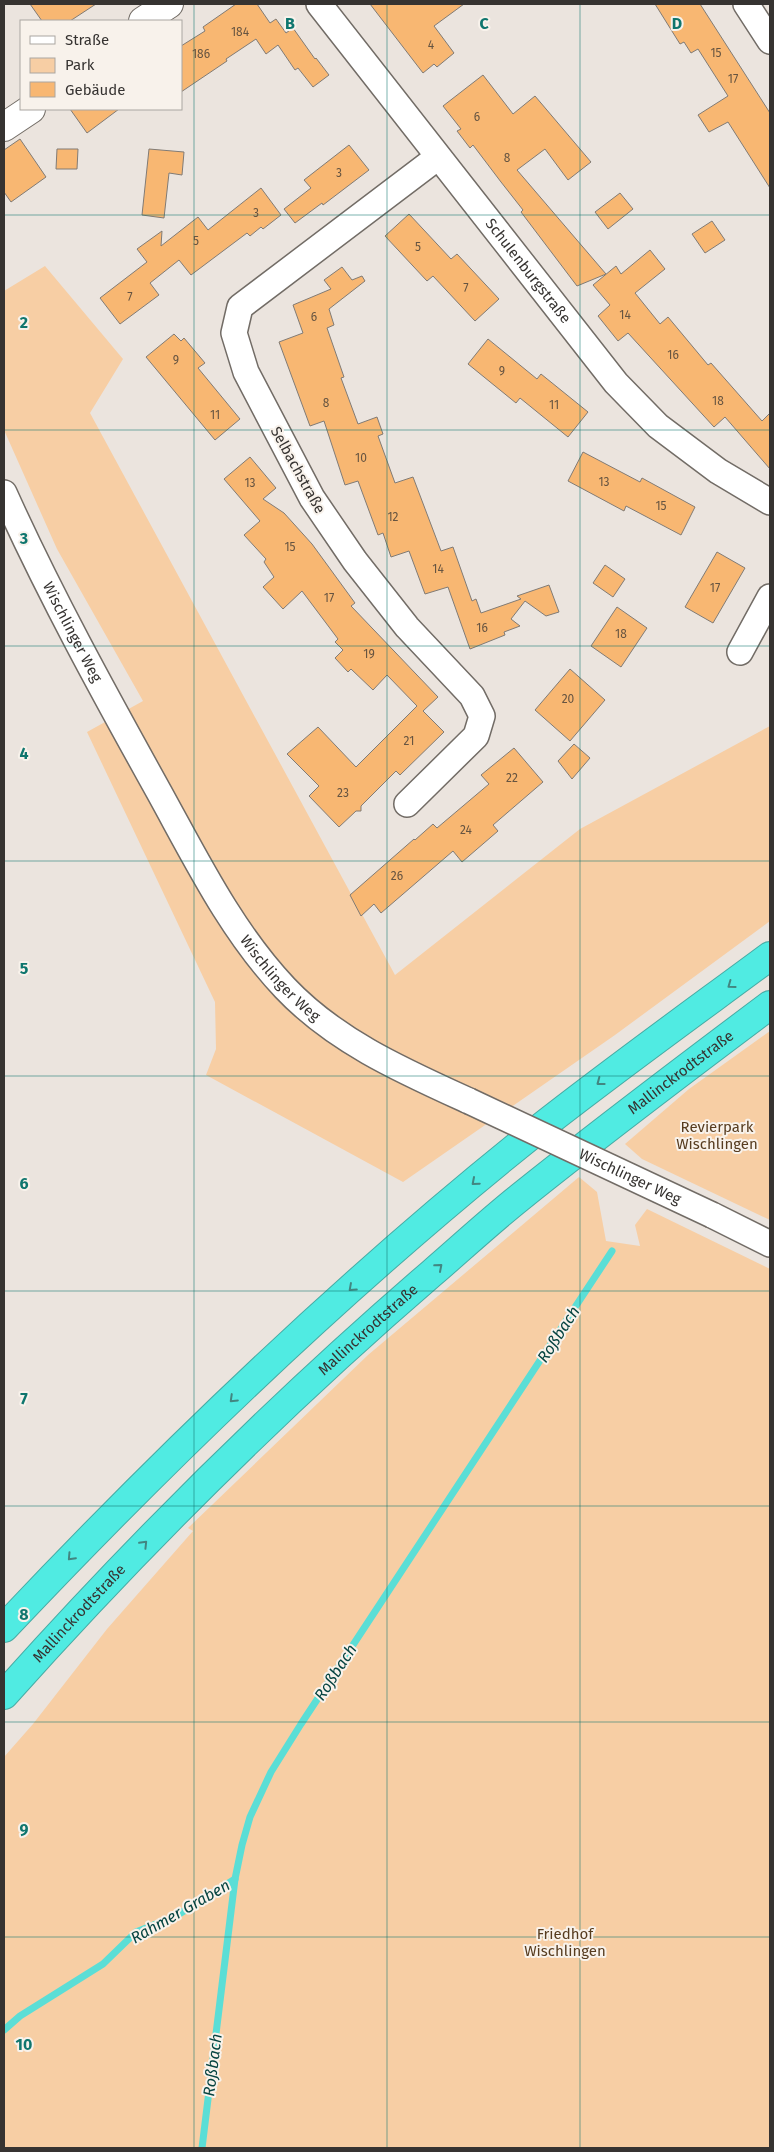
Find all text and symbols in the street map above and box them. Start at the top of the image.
text: B [285,14,295,33]
text: C [479,14,489,33]
text: D [672,14,682,33]
legend [20,20,182,110]
house number: 184 [231,25,250,39]
text: Straße [65,31,109,49]
house number: 4 [428,38,435,52]
house number: 15 [710,46,722,60]
house number: 186 [192,47,210,61]
text: Park [65,56,95,74]
house number: 17 [728,72,738,86]
text: Gebäude [65,81,125,99]
house number: 6 [474,110,480,124]
house number: 8 [504,151,511,165]
house number: 3 [336,166,342,180]
house number: 3 [253,206,259,220]
street label: Schulenburgstraße [482,215,575,327]
house number: 5 [193,234,199,248]
house number: 5 [415,240,421,254]
house number: 7 [463,281,469,295]
house number: 7 [127,290,133,304]
house number: 14 [619,308,631,322]
house number: 6 [311,310,317,324]
text: 2 [20,313,28,332]
house number: 16 [667,348,679,362]
house number: 9 [173,353,179,367]
house number: 9 [499,364,505,378]
house number: 18 [712,394,724,408]
house number: 8 [323,396,330,410]
house number: 11 [549,398,559,412]
house number: 11 [210,408,220,422]
street label: Selbachstraße [267,423,329,517]
house number: 10 [355,451,367,465]
house number: 13 [598,475,610,489]
house number: 13 [244,476,256,490]
house number: 15 [655,499,667,513]
house number: 12 [387,510,399,524]
text: 3 [19,529,28,548]
house number: 15 [284,540,296,554]
house number: 14 [432,562,444,576]
street label: Wischlinger Weg [39,579,106,686]
house number: 17 [710,581,720,595]
house number: 17 [324,591,334,605]
house number: 16 [476,621,488,635]
house number: 18 [615,627,627,641]
house number: 19 [363,647,375,661]
house number: 20 [562,692,575,706]
house number: 21 [404,734,414,748]
text: 4 [19,744,29,763]
house number: 22 [506,771,518,785]
house number: 23 [337,786,349,800]
house number: 24 [460,823,473,837]
house number: 26 [391,869,403,883]
street label: Wischlinger Weg [236,932,324,1025]
text: 5 [20,959,29,978]
one-way arrow [727,979,737,988]
street label: Mallinckrodtstraße [624,1027,737,1118]
one-way arrow [597,1076,606,1084]
park label: Revierpark Wischlingen [676,1118,758,1153]
street label: Wischlinger Weg [576,1145,684,1208]
text: 6 [19,1174,29,1193]
one-way arrow [472,1177,481,1185]
one-way arrow [433,1264,442,1273]
street label: Mallinckrodtstraße [314,1280,422,1379]
one-way arrow [348,1282,357,1291]
water label: Roßbach [533,1303,584,1366]
text: 7 [20,1389,28,1408]
one-way arrow [229,1393,238,1402]
one-way arrow [138,1540,147,1549]
one-way arrow [68,1551,77,1560]
street label: Mallinckrodtstraße [29,1560,129,1666]
text: 8 [19,1605,29,1624]
water label: Roßbach [310,1641,361,1704]
text: 9 [20,1820,29,1839]
water label: Rahmer Graben [127,1875,233,1948]
park label: Friedhof Wischlingen [524,1925,606,1960]
water label: Roßbach [199,2033,226,2098]
text: 10 [16,2035,32,2054]

